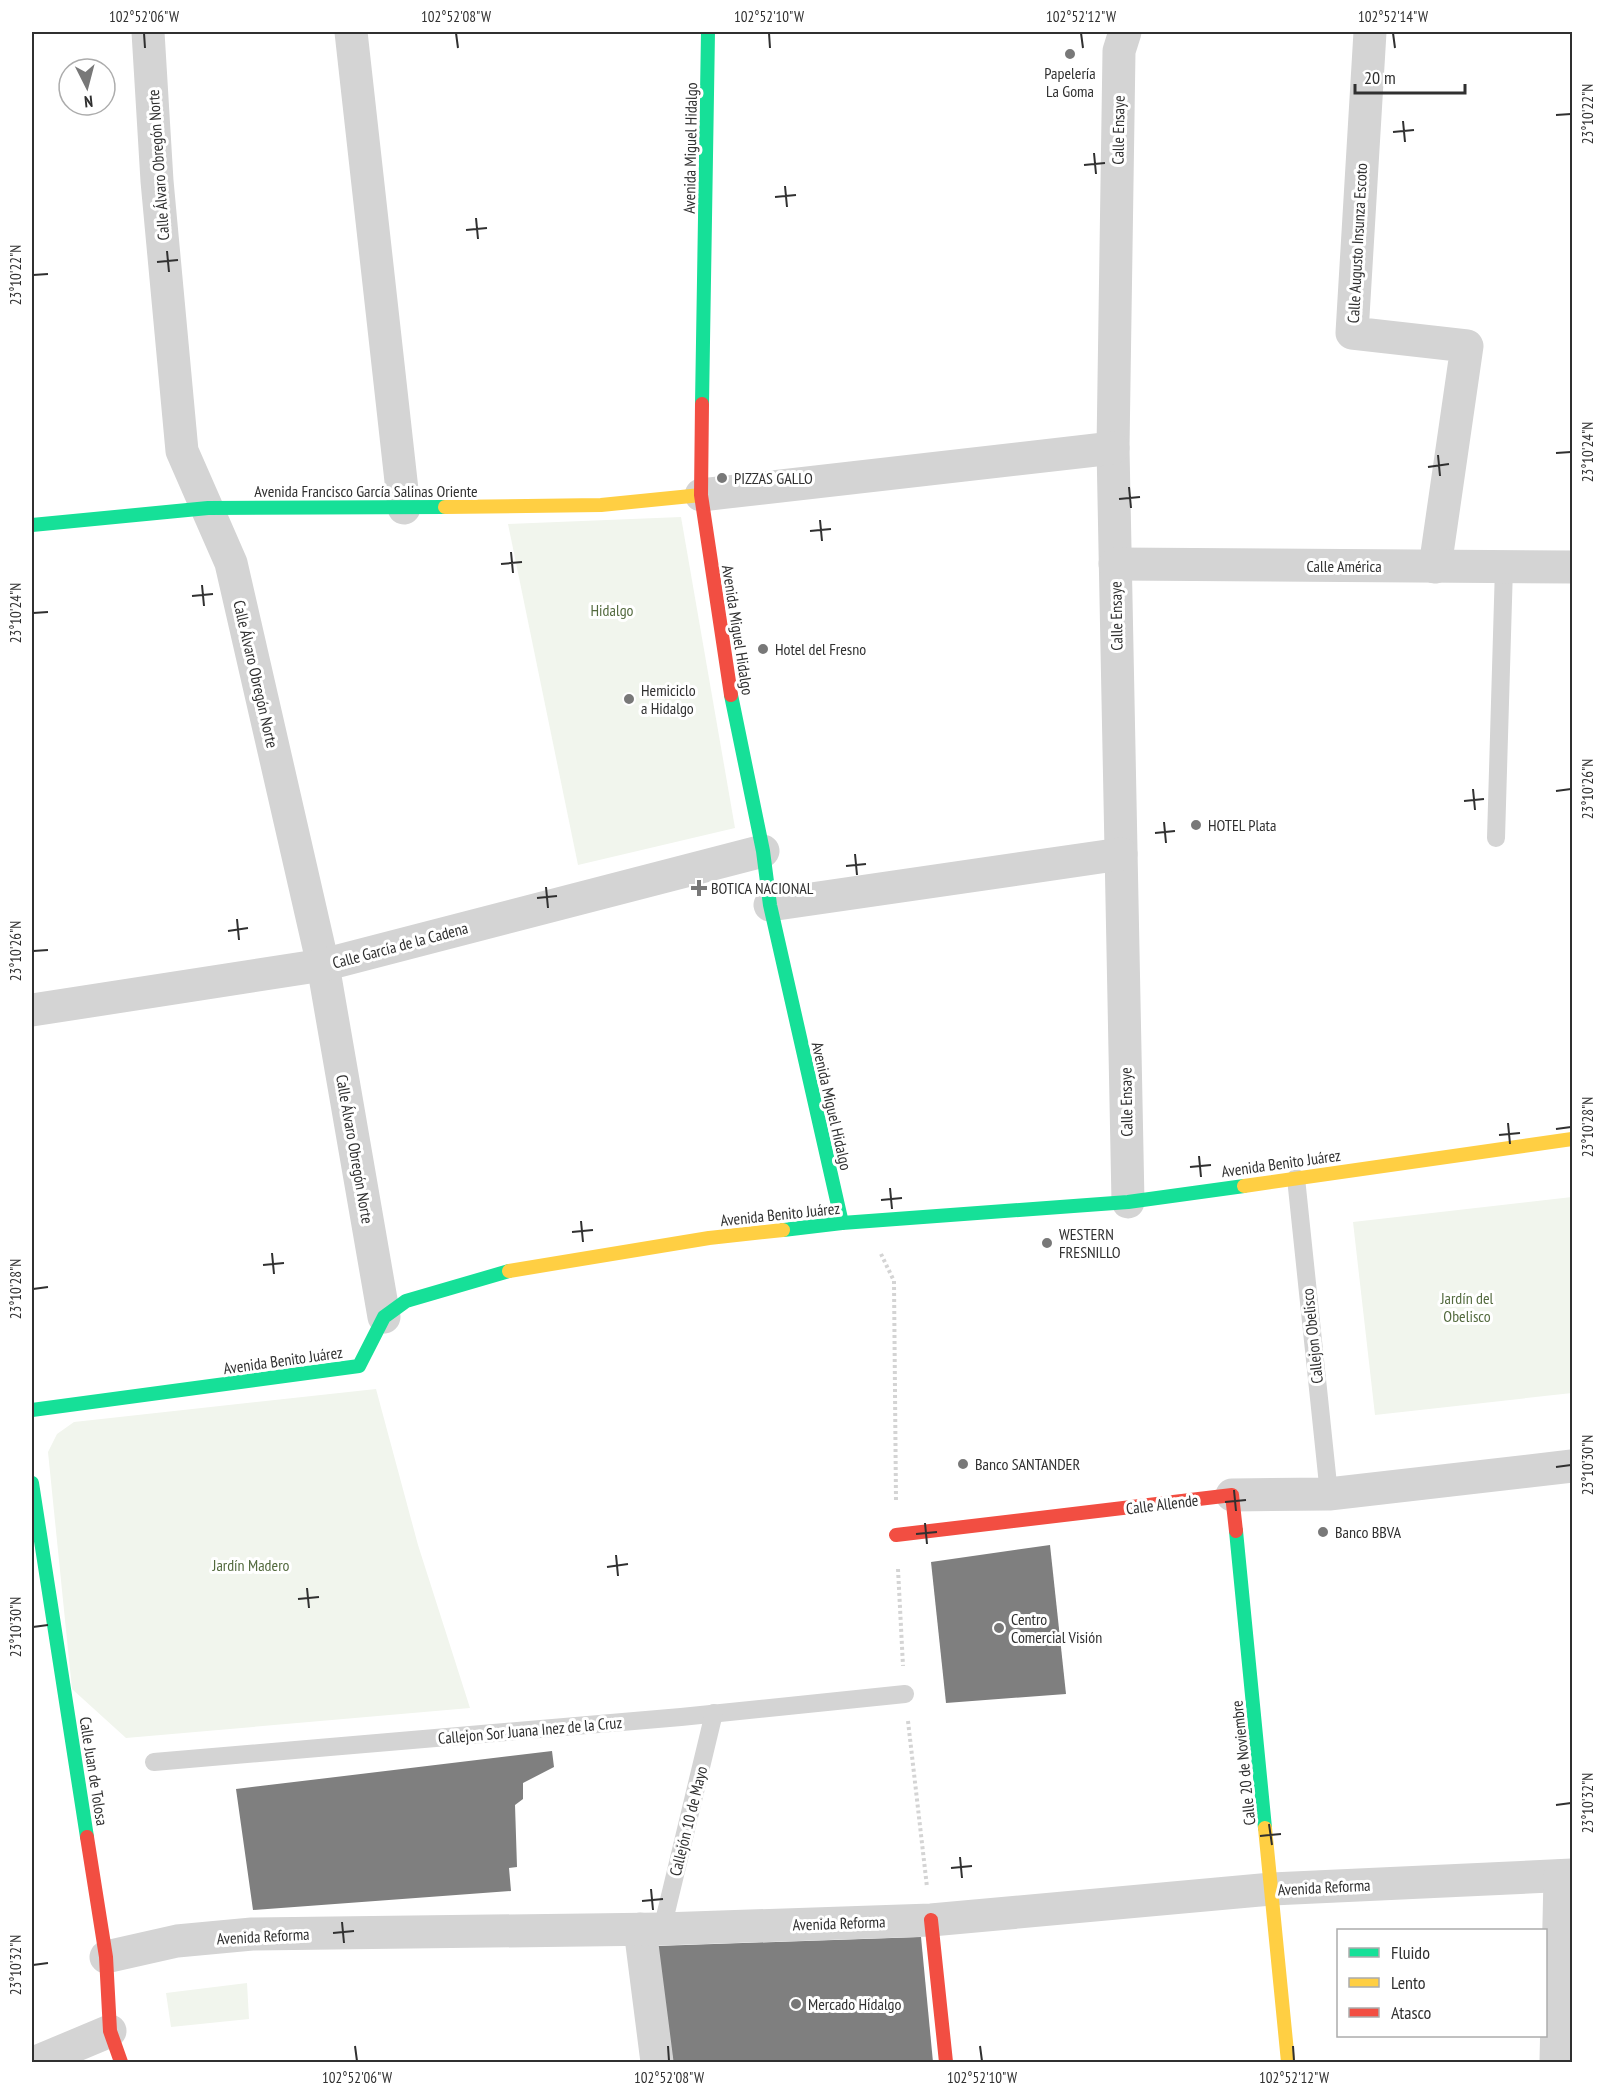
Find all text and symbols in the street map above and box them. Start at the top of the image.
text: 102°52'06"W [109,7,179,26]
text: 102°52'08"W [421,7,491,26]
text: 102°52'10"W [734,7,804,26]
text: 102°52'12"W [1046,7,1116,26]
text: 102°52'14"W [1358,7,1428,26]
marker: Papelería La Goma [1063,47,1077,61]
north arrow [57,57,117,117]
scale bar [1355,57,1464,95]
place label: Papelería La Goma [1044,63,1096,101]
text: 20 m [1364,66,1396,89]
street label: Avenida Miguel Hidalgo [679,82,701,214]
text: 23°10'22"N [1578,84,1597,144]
street label: Calle Álvaro Obregón Norte [143,89,173,241]
text: N [83,92,94,112]
street label: Calle Ensaye [1107,95,1129,165]
street label: Calle Augusto Insunza Escoto [1343,162,1371,324]
text: 23°10'22"N [6,245,25,305]
text: 23°10'24"N [1578,422,1597,482]
place label: PIZZAS GALLO [734,468,813,488]
marker: PIZZAS GALLO [715,471,729,485]
street label: Avenida Francisco García Salinas Oriente [254,481,478,501]
street label: Calle América [1306,556,1382,576]
street label: Avenida Miguel Hidalgo [718,564,758,696]
street label: Calle Ensaye [1105,581,1127,651]
text: 23°10'24"N [6,583,25,643]
street label: Calle Álvaro Obregón Norte [229,598,283,750]
park label: Hidalgo [591,600,634,620]
place label: Hotel del Fresno [775,639,866,659]
marker: Hotel del Fresno [756,642,770,656]
place label: Hemiciclo a Hidalgo [641,680,696,718]
marker: Hemiciclo a Hidalgo [622,692,636,706]
text: 23°10'26"N [1578,759,1597,819]
place label: HOTEL Plata [1208,815,1276,835]
marker: HOTEL Plata [1189,818,1203,832]
place label: BOTICA NACIONAL [711,878,814,898]
marker: BOTICA NACIONAL [692,881,706,895]
street label: Calle García de la Cadena [330,917,470,973]
text: 23°10'26"N [6,921,25,981]
street label: Avenida Miguel Hidalgo [807,1040,857,1172]
street label: Calle Ensaye [1115,1067,1137,1137]
street label: Calle Álvaro Obregón Norte [332,1073,378,1225]
text: 23°10'28"N [1578,1097,1597,1157]
street label: Avenida Benito Juárez [1220,1145,1342,1181]
street label: Avenida Benito Juárez [719,1198,841,1230]
place label: WESTERN FRESNILLO [1059,1224,1121,1262]
marker: WESTERN FRESNILLO [1040,1236,1054,1250]
text: 23°10'28"N [6,1259,25,1319]
street label: Callejon Obelisco [1297,1287,1327,1385]
park label: Jardín del Obelisco [1440,1288,1494,1326]
street label: Avenida Benito Juárez [222,1342,344,1378]
text: 23°10'30"N [1578,1435,1597,1495]
place label: Banco SANTANDER [975,1454,1080,1474]
marker: Banco SANTANDER [956,1457,970,1471]
street label: Calle Allende [1125,1490,1199,1518]
place label: Banco BBVA [1335,1522,1402,1542]
marker: Banco BBVA [1316,1525,1330,1539]
park label: Jardín Madero [212,1555,290,1575]
text: 23°10'30"N [6,1597,25,1657]
place label: Centro Comercial Visión [1011,1609,1102,1647]
marker: Centro Comercial Visión [992,1621,1006,1635]
street label: Calle 20 de Noviembre [1226,1699,1260,1827]
street label: Callejon Sor Juana Inez de la Cruz [437,1712,623,1748]
street label: Calle Juan de Tolosa [76,1715,112,1827]
street label: Callejón 10 de Mayo [665,1764,711,1878]
text: 23°10'32"N [1578,1773,1597,1833]
street label: Avenida Reforma [1277,1875,1371,1899]
street label: Avenida Reforma [792,1911,886,1935]
street label: Avenida Reforma [216,1924,310,1948]
legend [1337,1929,1547,2037]
text: 23°10'32"N [6,1935,25,1995]
text: Fluido [1391,1941,1430,1964]
text: Lento [1391,1971,1426,1994]
place label: Mercado Hidalgo [808,1994,902,2014]
marker: Mercado Hidalgo [789,1997,803,2011]
text: Atasco [1391,2001,1432,2024]
text: 102°52'06"W [322,2068,392,2087]
text: 102°52'08"W [634,2068,704,2087]
text: 102°52'10"W [947,2068,1017,2087]
text: 102°52'12"W [1259,2068,1329,2087]

